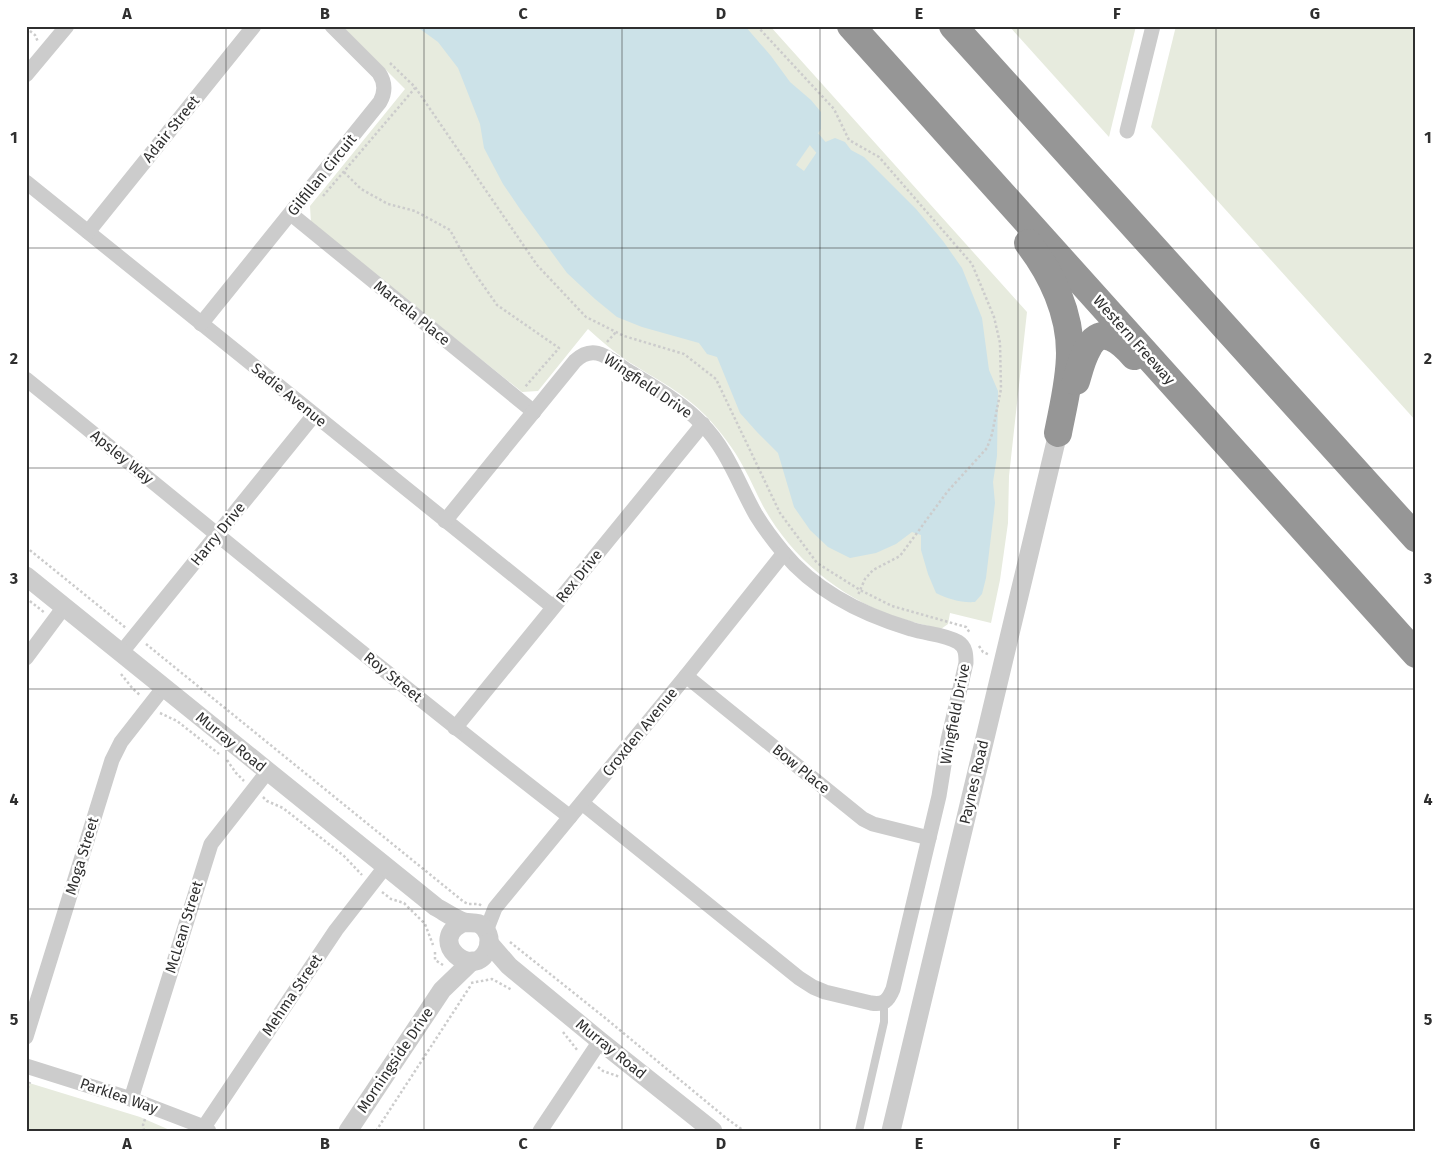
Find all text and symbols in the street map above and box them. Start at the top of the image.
text: A [121,4,132,23]
text: B [320,4,330,23]
text: C [518,4,528,23]
text: D [716,4,726,23]
text: E [915,4,923,23]
text: F [1113,4,1121,23]
text: G [1310,4,1320,23]
street label: Adair Street [139,92,204,166]
text: 1 [10,128,18,147]
text: 1 [1424,128,1432,147]
street label: Gilfillan Circuit [284,130,361,219]
street label: Marcela Place [370,277,454,349]
street label: Western Freeway [1089,292,1179,389]
text: 2 [10,349,18,368]
text: 2 [1424,349,1432,368]
street label: Wingfield Drive [600,350,696,422]
street label: Sadie Avenue [248,359,330,431]
street label: Apsley Way [87,426,158,488]
street label: Harry Drive [187,499,249,569]
street label: Rex Drive [552,546,606,606]
text: 3 [9,569,18,588]
text: 3 [1423,569,1432,588]
street label: Roy Street [360,648,426,706]
street label: Wingfield Drive [936,662,974,766]
street label: Croxden Avenue [599,684,681,780]
street label: Murray Road [192,708,270,776]
street label: Paynes Road [956,738,992,826]
street label: Bow Place [769,740,833,798]
text: 4 [9,790,19,809]
text: 4 [1423,790,1433,809]
street label: Moga Street [62,814,103,897]
street label: McLean Street [161,878,207,975]
street label: Mehma Street [258,950,326,1039]
street label: Morningside Drive [353,1004,437,1116]
text: 5 [10,1010,19,1029]
text: 5 [1424,1010,1433,1029]
street label: Murray Road [572,1015,650,1083]
street label: Parklea Way [78,1074,161,1118]
text: A [121,1134,132,1153]
text: B [320,1134,330,1153]
text: C [518,1134,528,1153]
text: D [716,1134,726,1153]
text: E [915,1134,923,1153]
text: F [1113,1134,1121,1153]
text: G [1310,1134,1320,1153]

